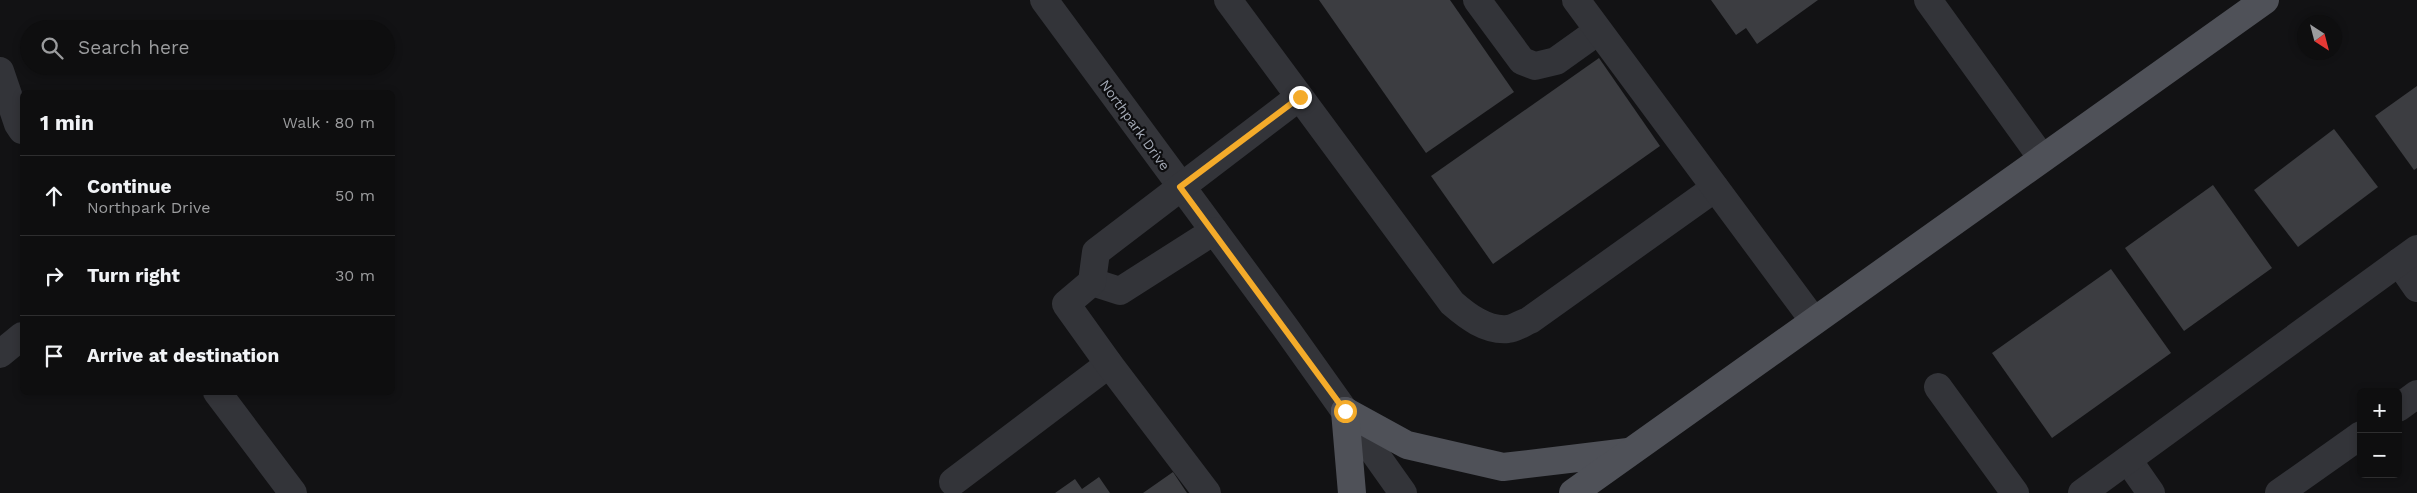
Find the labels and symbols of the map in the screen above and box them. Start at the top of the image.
north arrow [2297,15,2342,60]
street label: Northpark Drive [1097,77,1173,173]
route end [1289,86,1312,109]
route start [1334,400,1357,423]

